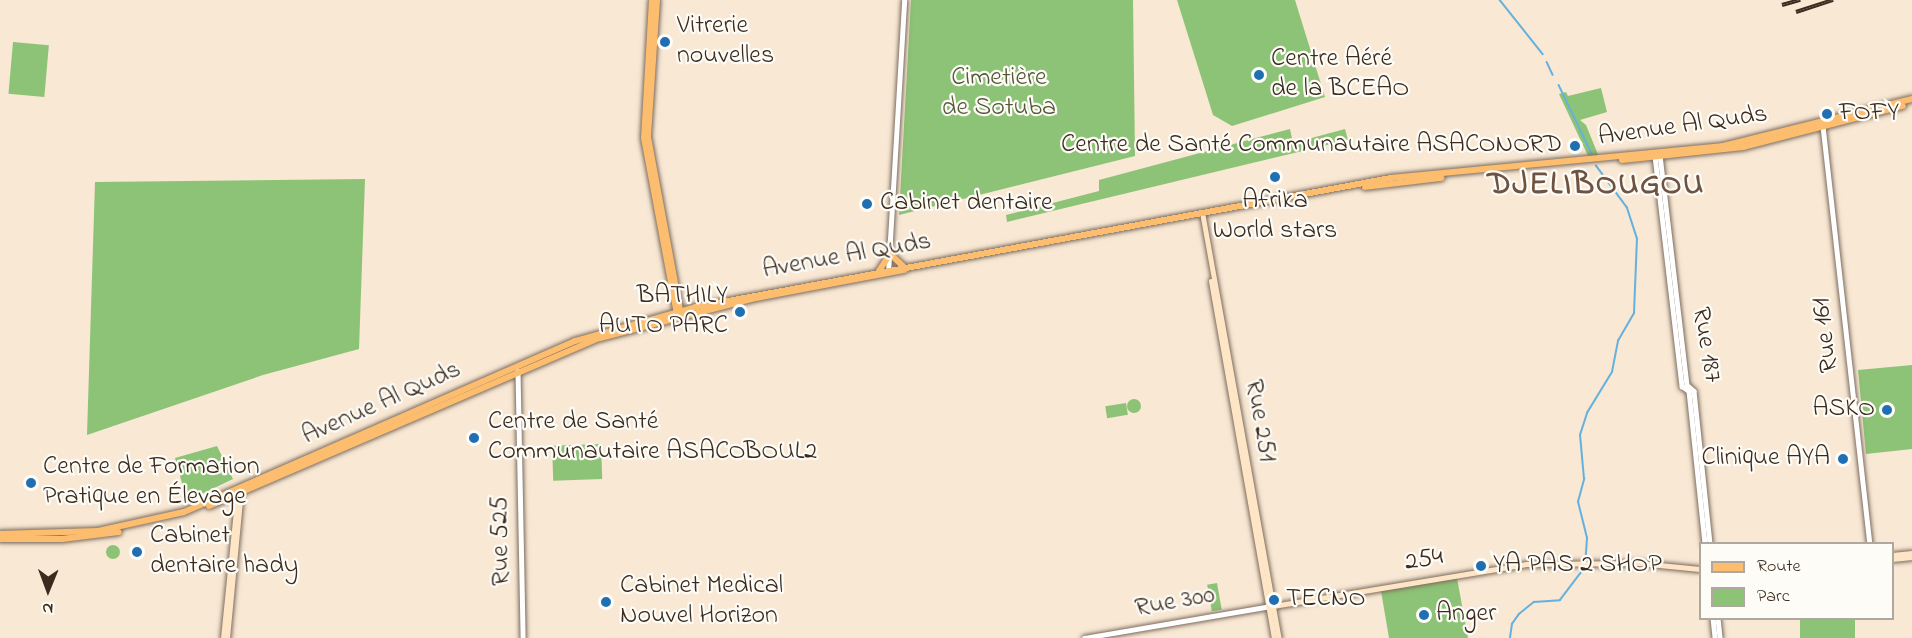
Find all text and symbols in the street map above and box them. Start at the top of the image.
place label: Vitrerie nouvelles [677,11,774,72]
marker: Vitrerie nouvelles [658,35,672,49]
place label: Centre Aéré de la BCEAO [1271,44,1409,106]
park label: Cimetière de Sotuba [942,63,1056,124]
marker: Centre Aéré de la BCEAO [1252,68,1266,82]
place label: FOFY [1839,98,1899,130]
street label: Avenue Al Quds [1596,100,1770,154]
marker: FOFY [1820,107,1834,121]
place label: Centre de Santé Communautaire ASACONORD [1061,130,1562,162]
marker: Centre de Santé Communautaire ASACONORD [1566,137,1584,155]
district label: DJELIBOUGOU [1487,167,1705,205]
marker: Afrika World stars [1268,170,1282,184]
place label: Afrika World stars [1213,186,1337,248]
place label: Cabinet dentaire [880,188,1053,220]
marker: Cabinet dentaire [858,195,876,213]
street label: Avenue Al Quds [760,227,934,287]
place label: BATHILY AUTO PARC [599,281,728,342]
street label: Rue 161 [1807,296,1847,374]
marker: BATHILY AUTO PARC [733,305,747,319]
street label: Rue 187 [1683,305,1727,385]
street label: Avenue Al Quds [298,355,466,453]
street label: Rue 251 [1236,377,1282,465]
place label: ASKO [1813,394,1875,426]
marker: ASKO [1880,403,1894,417]
place label: Centre de Santé Communautaire ASACOBOUL2 [488,407,817,468]
marker: Centre de Santé Communautaire ASACOBOUL2 [465,429,483,447]
place label: Clinique AYA [1701,443,1830,475]
marker: Clinique AYA [1834,450,1852,468]
place label: Centre de Formation Pratique en Élevage [43,452,260,514]
marker: Centre de Formation Pratique en Élevage [24,476,38,490]
street label: Rue 525 [486,496,518,586]
place label: Cabinet dentaire hady [150,521,298,582]
street label: 254 [1402,542,1446,580]
legend [1699,542,1894,620]
marker: Cabinet dentaire hady [128,543,146,561]
place label: YA PAS 2 SHOP [1493,550,1662,582]
text: Route [1757,554,1801,580]
marker: YA PAS 2 SHOP [1474,559,1488,573]
north arrow [18,560,78,620]
place label: Cabinet Medical Nouvel Horizon [620,571,783,632]
street label: Rue 300 [1133,581,1217,625]
place label: TECNO [1286,584,1366,616]
text: Parc [1757,584,1790,610]
marker: Cabinet Medical Nouvel Horizon [597,593,615,611]
marker: TECNO [1267,593,1281,607]
text: N [42,596,53,620]
place label: Anger [1436,599,1496,631]
marker: Anger [1417,608,1431,622]

